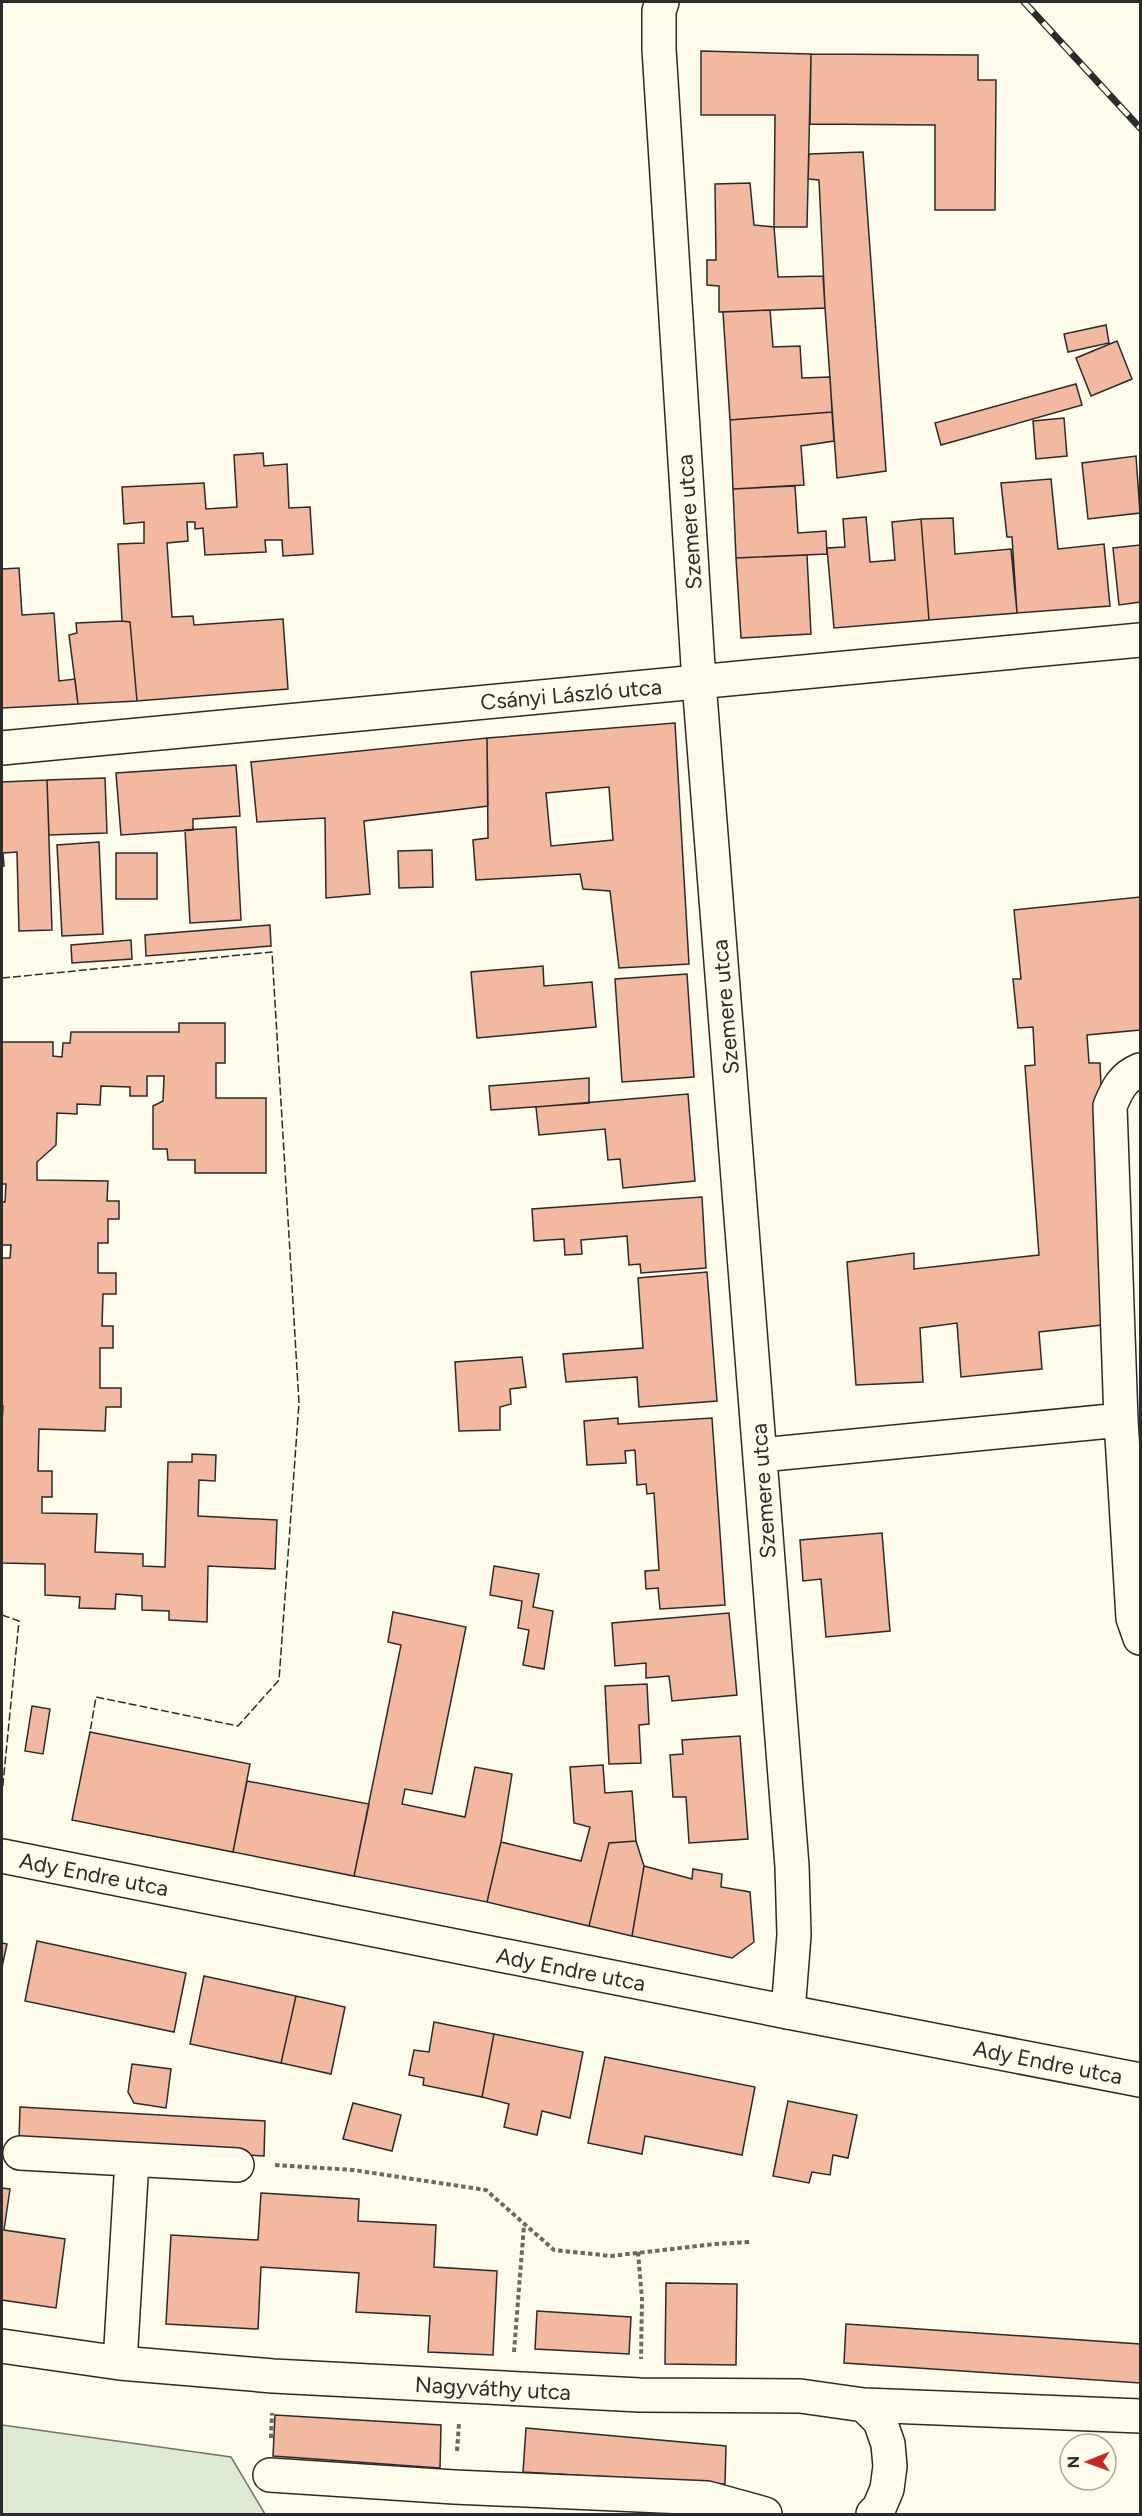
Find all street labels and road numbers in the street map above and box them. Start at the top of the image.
street label: Szemere utca [671,453,708,591]
street label: Csányi László utca [479,673,663,716]
street label: Szemere utca [706,938,745,1076]
street label: Szemere utca [745,1422,782,1560]
street label: Ady Endre utca [17,1847,171,1902]
street label: Ady Endre utca [494,1942,648,1997]
street label: Ady Endre utca [971,2035,1125,2090]
street label: Nagyváthy utca [414,2371,572,2406]

